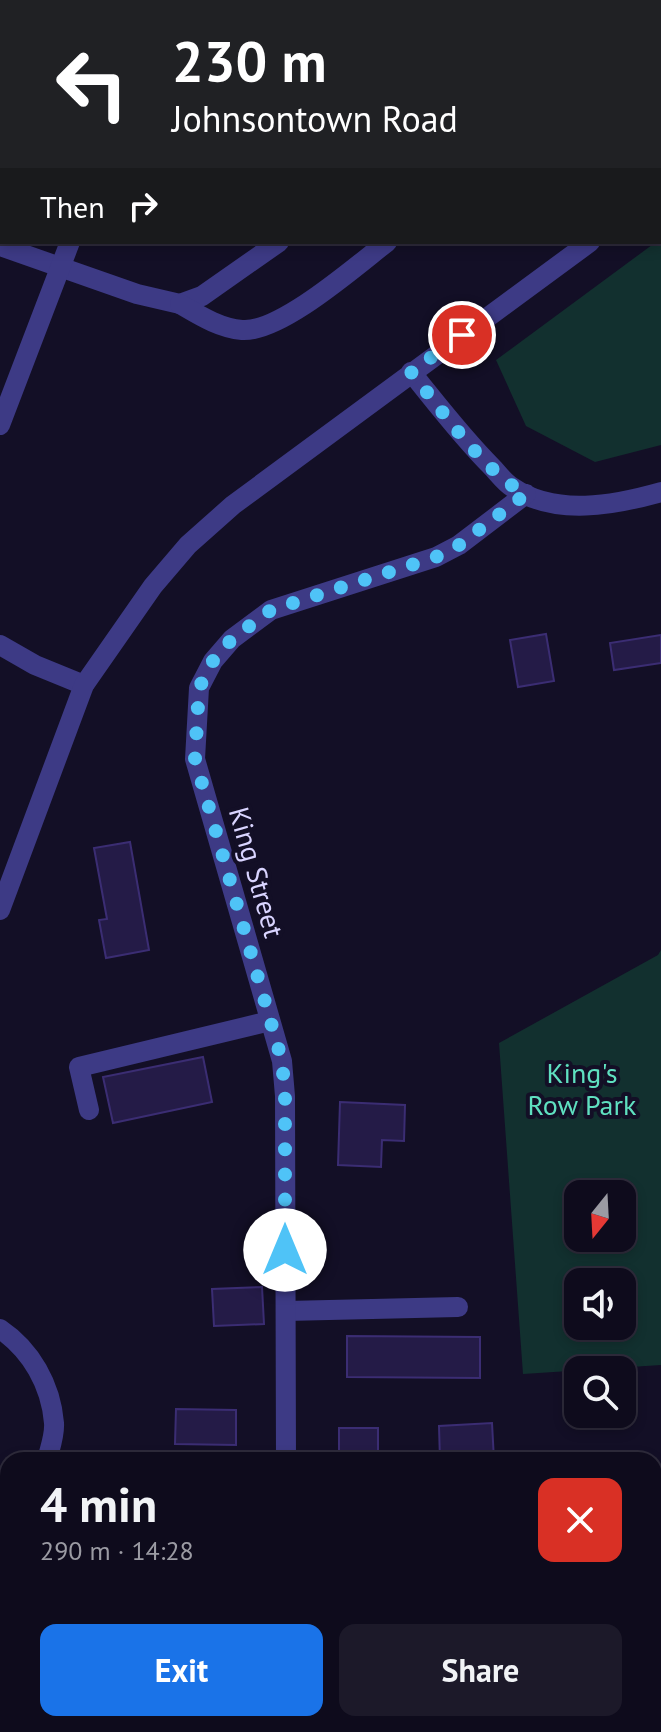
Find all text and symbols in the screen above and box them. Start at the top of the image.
text: 230 m [172,25,327,97]
icon: left [40,32,144,136]
text: Johnsontown Road [172,95,458,142]
icon: right [121,184,165,228]
text: Then [40,187,105,226]
pin [428,301,496,369]
icon: arrive [440,313,484,357]
street label: King Street [221,803,293,942]
park label: King's Row Park [528,1054,637,1123]
north arrow [564,1180,636,1252]
map controls [564,1180,636,1428]
position arrow [243,1208,327,1292]
button: sound [564,1268,636,1340]
button: search [564,1356,636,1428]
text: 4 min [40,1473,157,1535]
button: close [538,1478,622,1562]
text: 290 m · 14:28 [40,1534,194,1567]
button: Exit [40,1624,323,1716]
button: Share [339,1624,622,1716]

